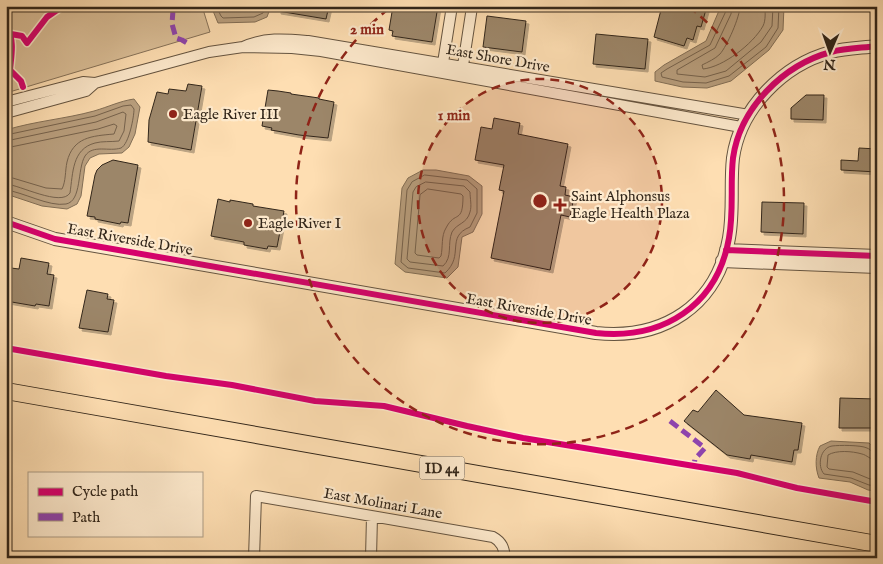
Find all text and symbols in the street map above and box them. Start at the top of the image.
text: 2 min [350,20,384,39]
north arrow [806,28,856,78]
street label: East Shore Drive [445,40,551,77]
text: N [823,55,837,73]
place label: Eagle River III [183,105,280,124]
text: 1 min [438,106,470,125]
marker: Eagle River III [167,108,179,120]
place label: Saint Alphonsus Eagle Health Plaza [571,187,690,223]
centre of rings [531,192,549,210]
marker: Saint Alphonsus Eagle Health Plaza [553,198,567,212]
place label: Eagle River I [258,214,342,233]
marker: Eagle River I [242,217,254,229]
street label: East Riverside Drive [66,219,194,260]
street label: East Riverside Drive [465,289,593,330]
road number: ID 44 [420,456,464,479]
legend [28,472,202,536]
text: Cycle path [72,482,138,501]
street label: East Molinari Lane [322,484,444,523]
text: Path [72,508,100,527]

